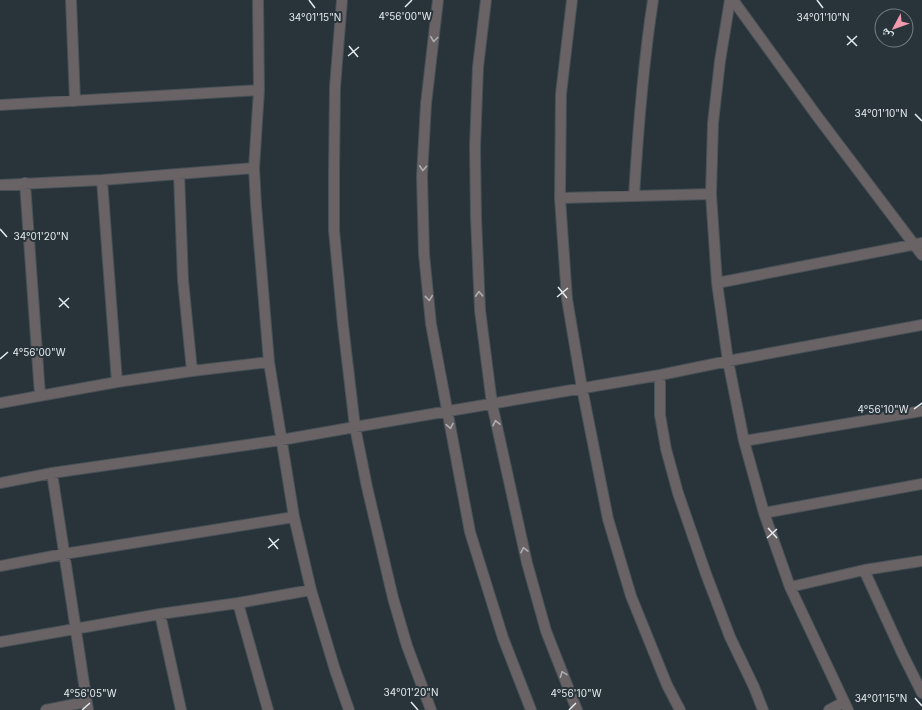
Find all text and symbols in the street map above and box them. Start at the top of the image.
north arrow [874,8,914,48]
text: 4°56'00"W [378,10,432,22]
text: 34°01'15"N [289,11,341,23]
text: 34°01'10"N [797,11,849,23]
text: ش [877,25,896,44]
one-way arrow [430,36,439,42]
text: 34°01'10"N [855,107,907,119]
one-way arrow [418,165,427,171]
text: 34°01'20"N [14,230,68,242]
one-way arrow [475,291,484,297]
one-way arrow [424,295,433,301]
text: 4°56'00"W [12,346,66,358]
text: 4°56'10"W [858,403,909,415]
one-way arrow [493,420,501,426]
one-way arrow [445,423,454,429]
one-way arrow [521,547,529,553]
one-way arrow [559,670,567,677]
text: 34°01'20"N [384,686,438,698]
text: 4°56'05"W [64,687,117,699]
text: 4°56'10"W [551,687,602,699]
text: 34°01'15"N [855,692,907,704]

